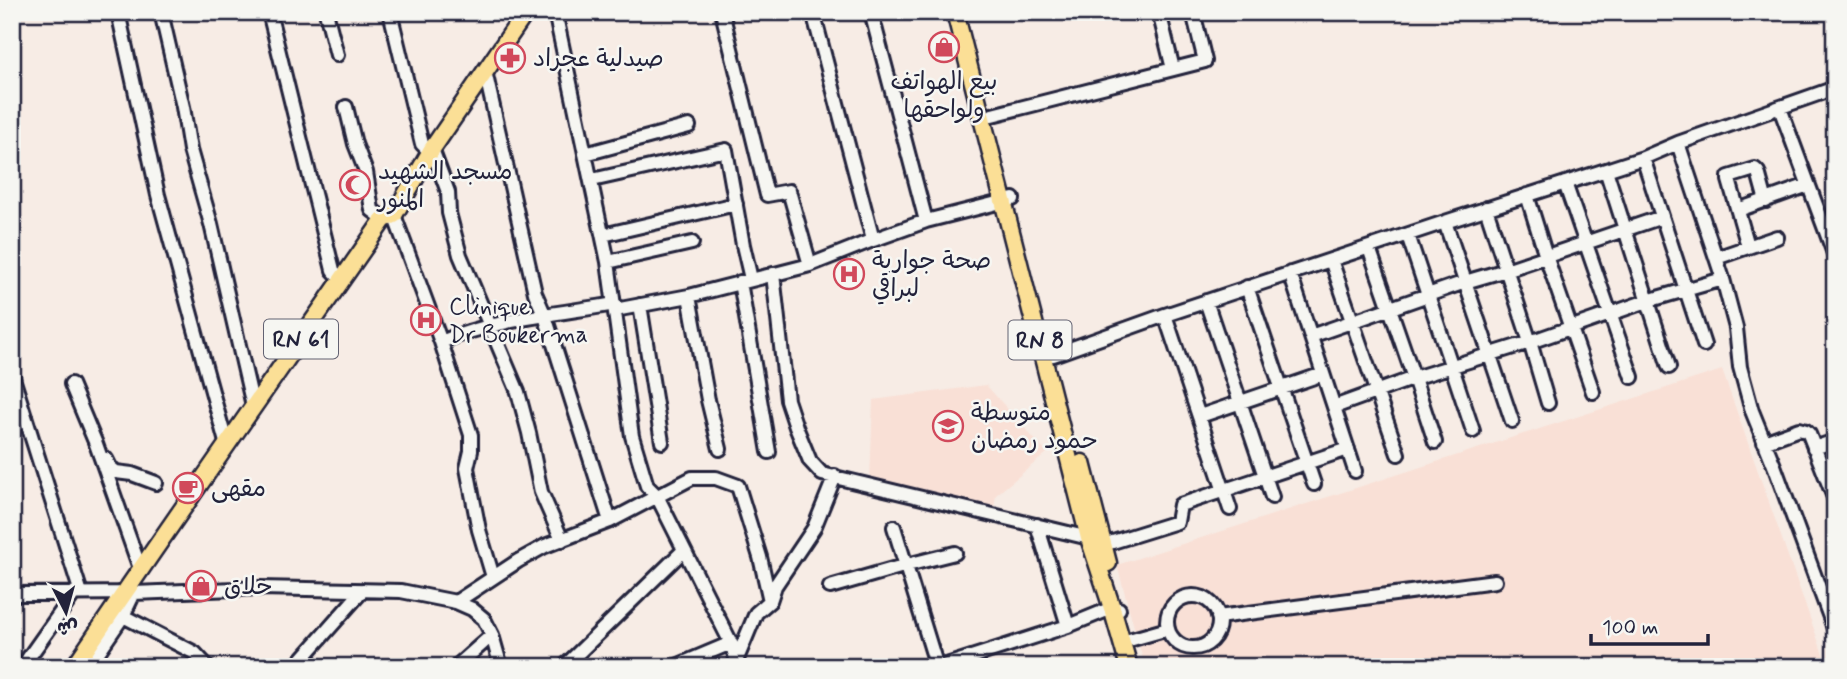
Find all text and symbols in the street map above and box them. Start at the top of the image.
shop icon: بيع الهواتف ولواحقها [927,30,961,64]
pharmacy icon: صيدلية عجراد [493,41,527,75]
place label: صيدلية عجراد [533,44,664,75]
place label: بيع الهواتف ولواحقها [891,67,997,126]
place label: مسجد الشهيد المنور [376,157,513,216]
mosque icon: مسجد الشهيد المنور [338,168,372,202]
place label: صحة جوارية لبراقي [872,246,991,305]
hospital icon: صحة جوارية لبراقي [832,257,866,291]
place label: Clinique Dr Boukerma [449,292,588,351]
hospital icon: Clinique Dr Boukerma [409,303,443,337]
road number: RN 61 [264,320,338,358]
road number: RN 8 [1009,320,1072,360]
place label: متوسطة حمود رمضان [971,398,1097,457]
school or university icon: متوسطة حمود رمضان [931,409,965,443]
cafe icon: مقهى [171,471,205,505]
place label: مقهى [211,474,266,505]
shop icon: حلاق [184,569,218,603]
place label: حلاق [224,572,273,603]
north arrow [32,578,102,648]
scale bar [1591,602,1709,646]
text: ش [56,614,79,641]
text: 100 m [1602,614,1658,642]

